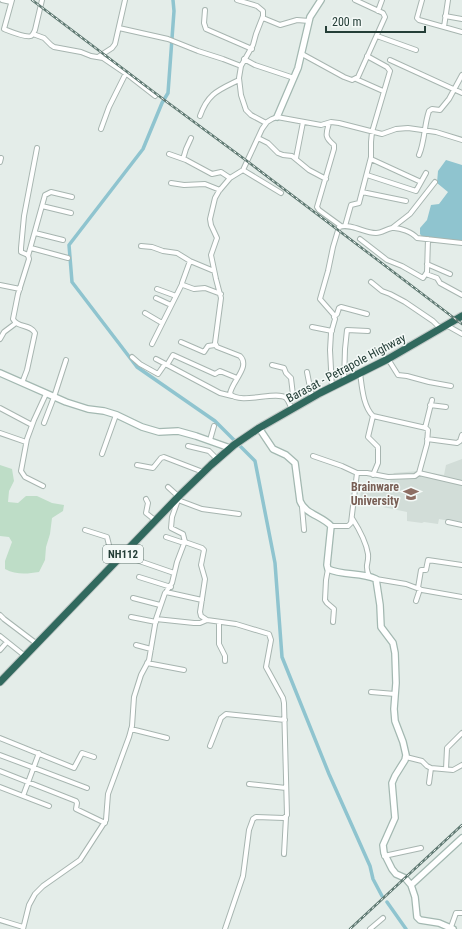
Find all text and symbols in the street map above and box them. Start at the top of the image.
scale bar [326,8,425,34]
text: 200 m [332,15,362,29]
street label: Barasat - Petrapole Highway [284,331,408,405]
place label: Brainware University [351,480,400,508]
school or university icon: Brainware University [402,485,420,503]
road number: NH112 [103,545,143,563]

